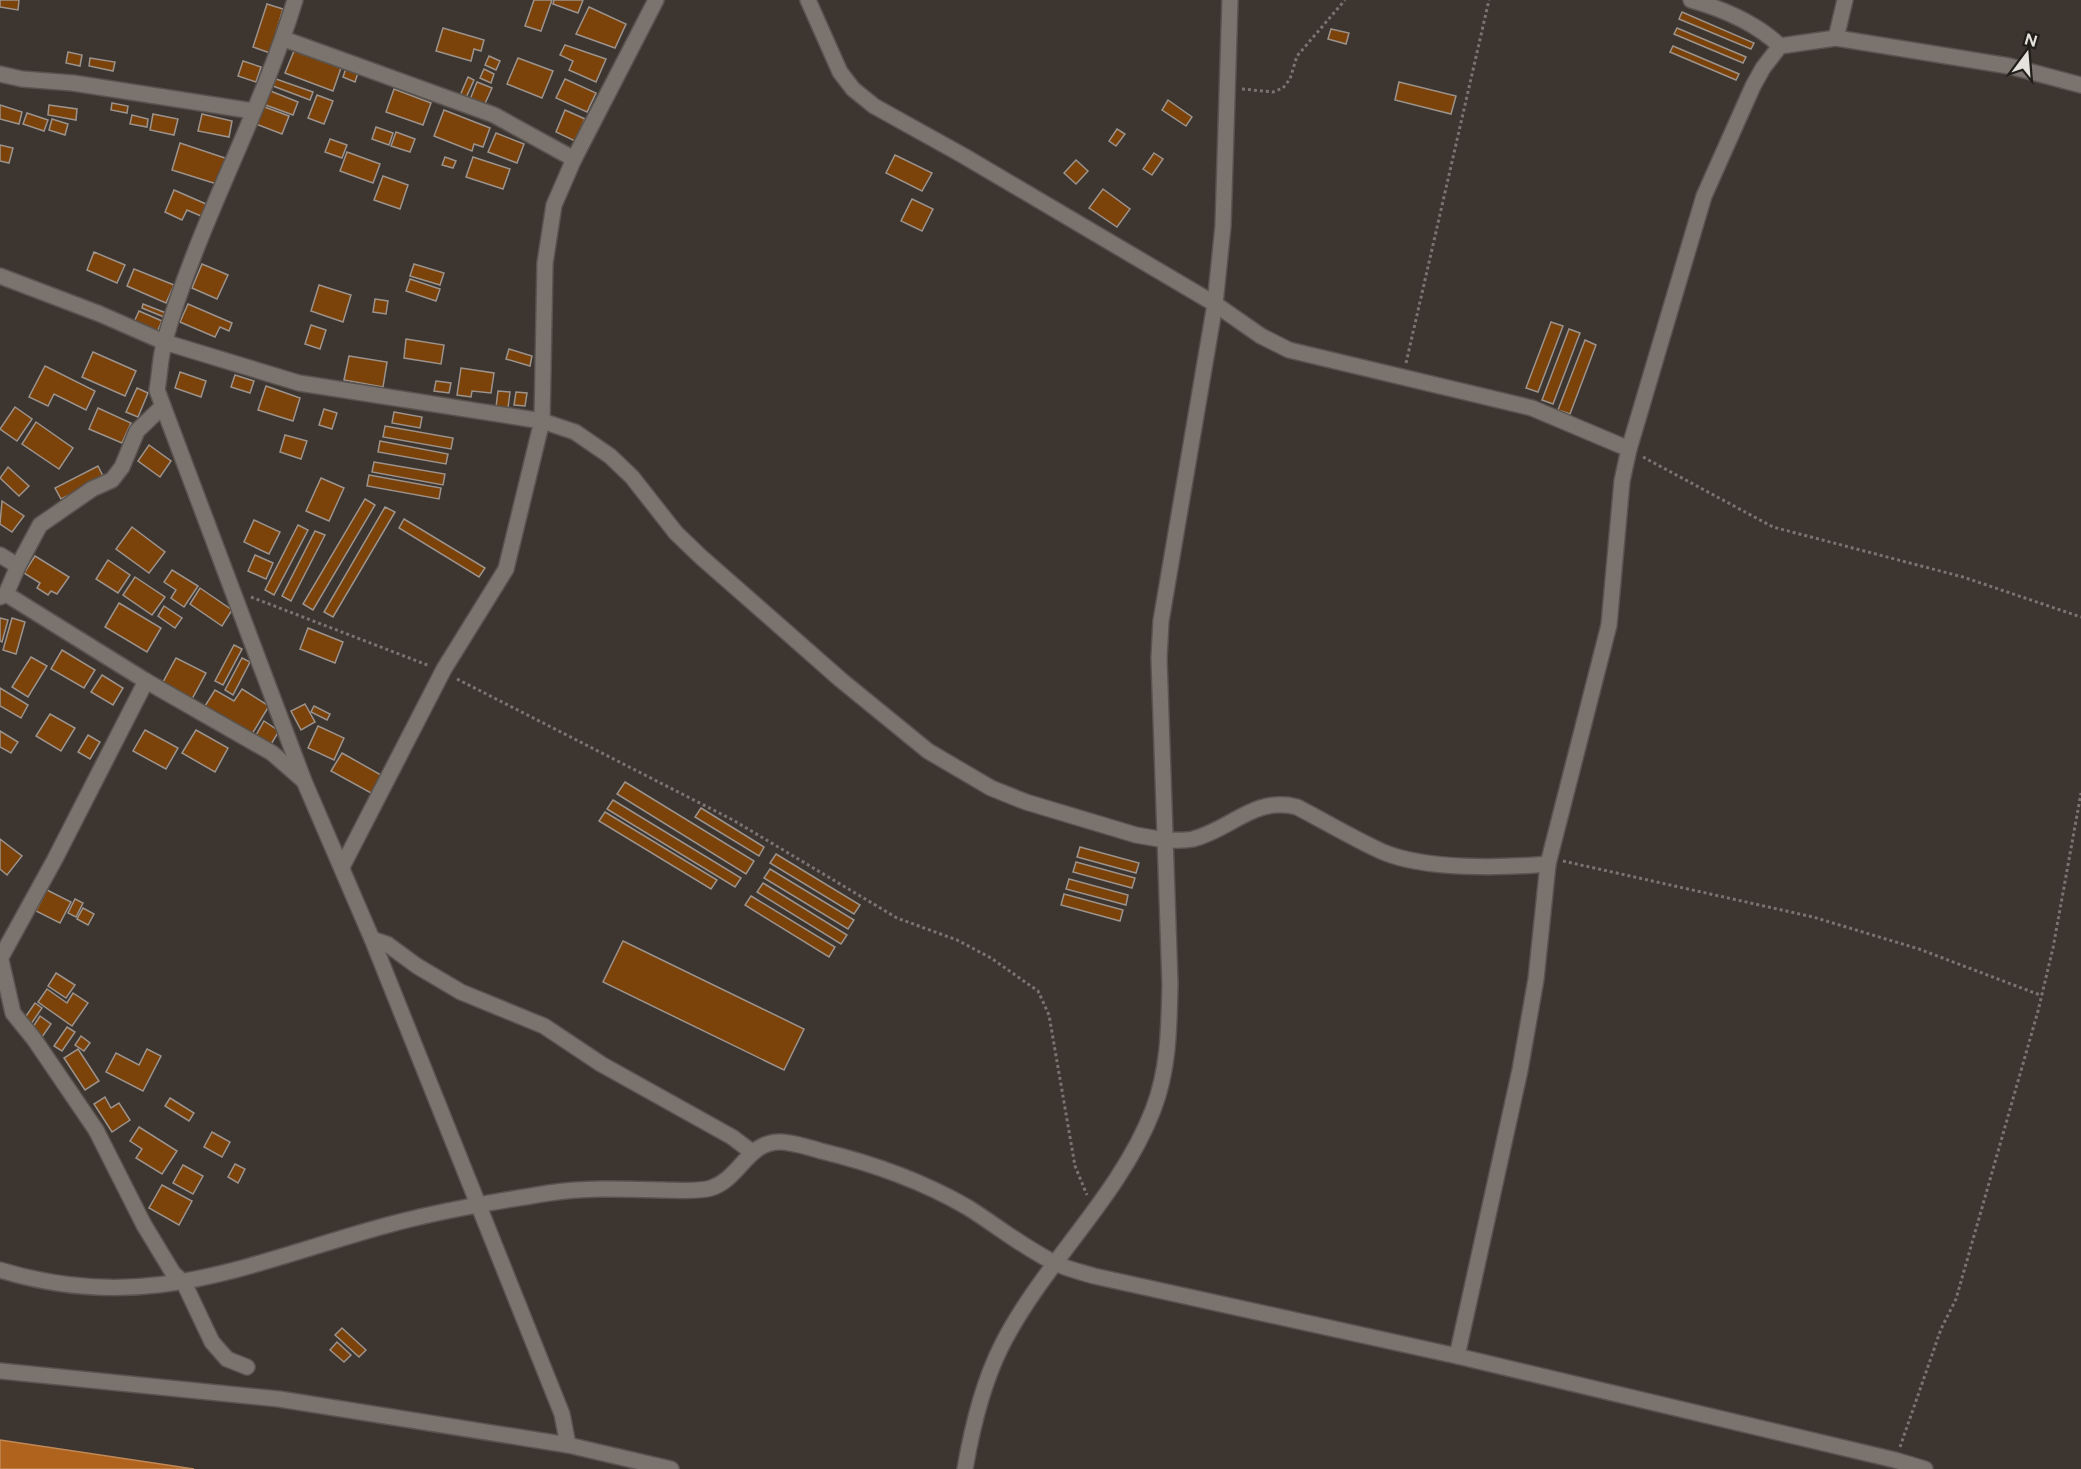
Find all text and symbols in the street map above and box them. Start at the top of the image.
north arrow [1997,24,2057,84]
text: N [2022,29,2040,51]

